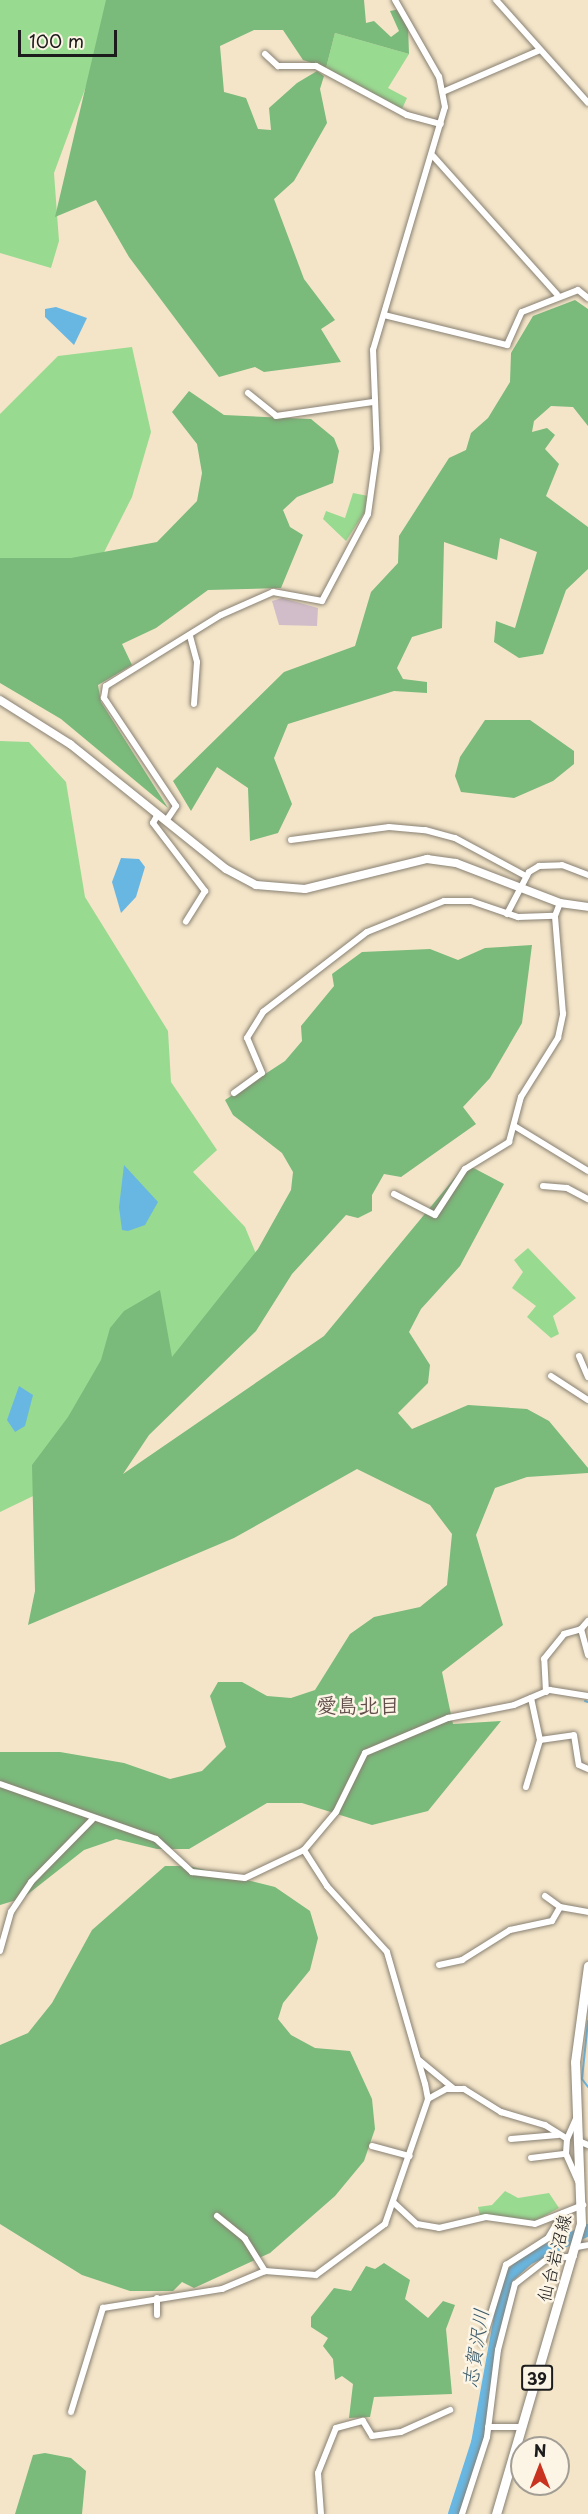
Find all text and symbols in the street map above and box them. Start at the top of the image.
scale bar [21,18,120,56]
text: 100 m [29,27,84,54]
district label: 愛島北目 [316,1691,400,1717]
street label: 仙台岩沼線 [533,2212,575,2304]
water label: 志賀沢川 [457,2307,493,2389]
road number: 39 [520,2365,554,2391]
north arrow [510,2436,570,2496]
text: N [534,2438,546,2462]

